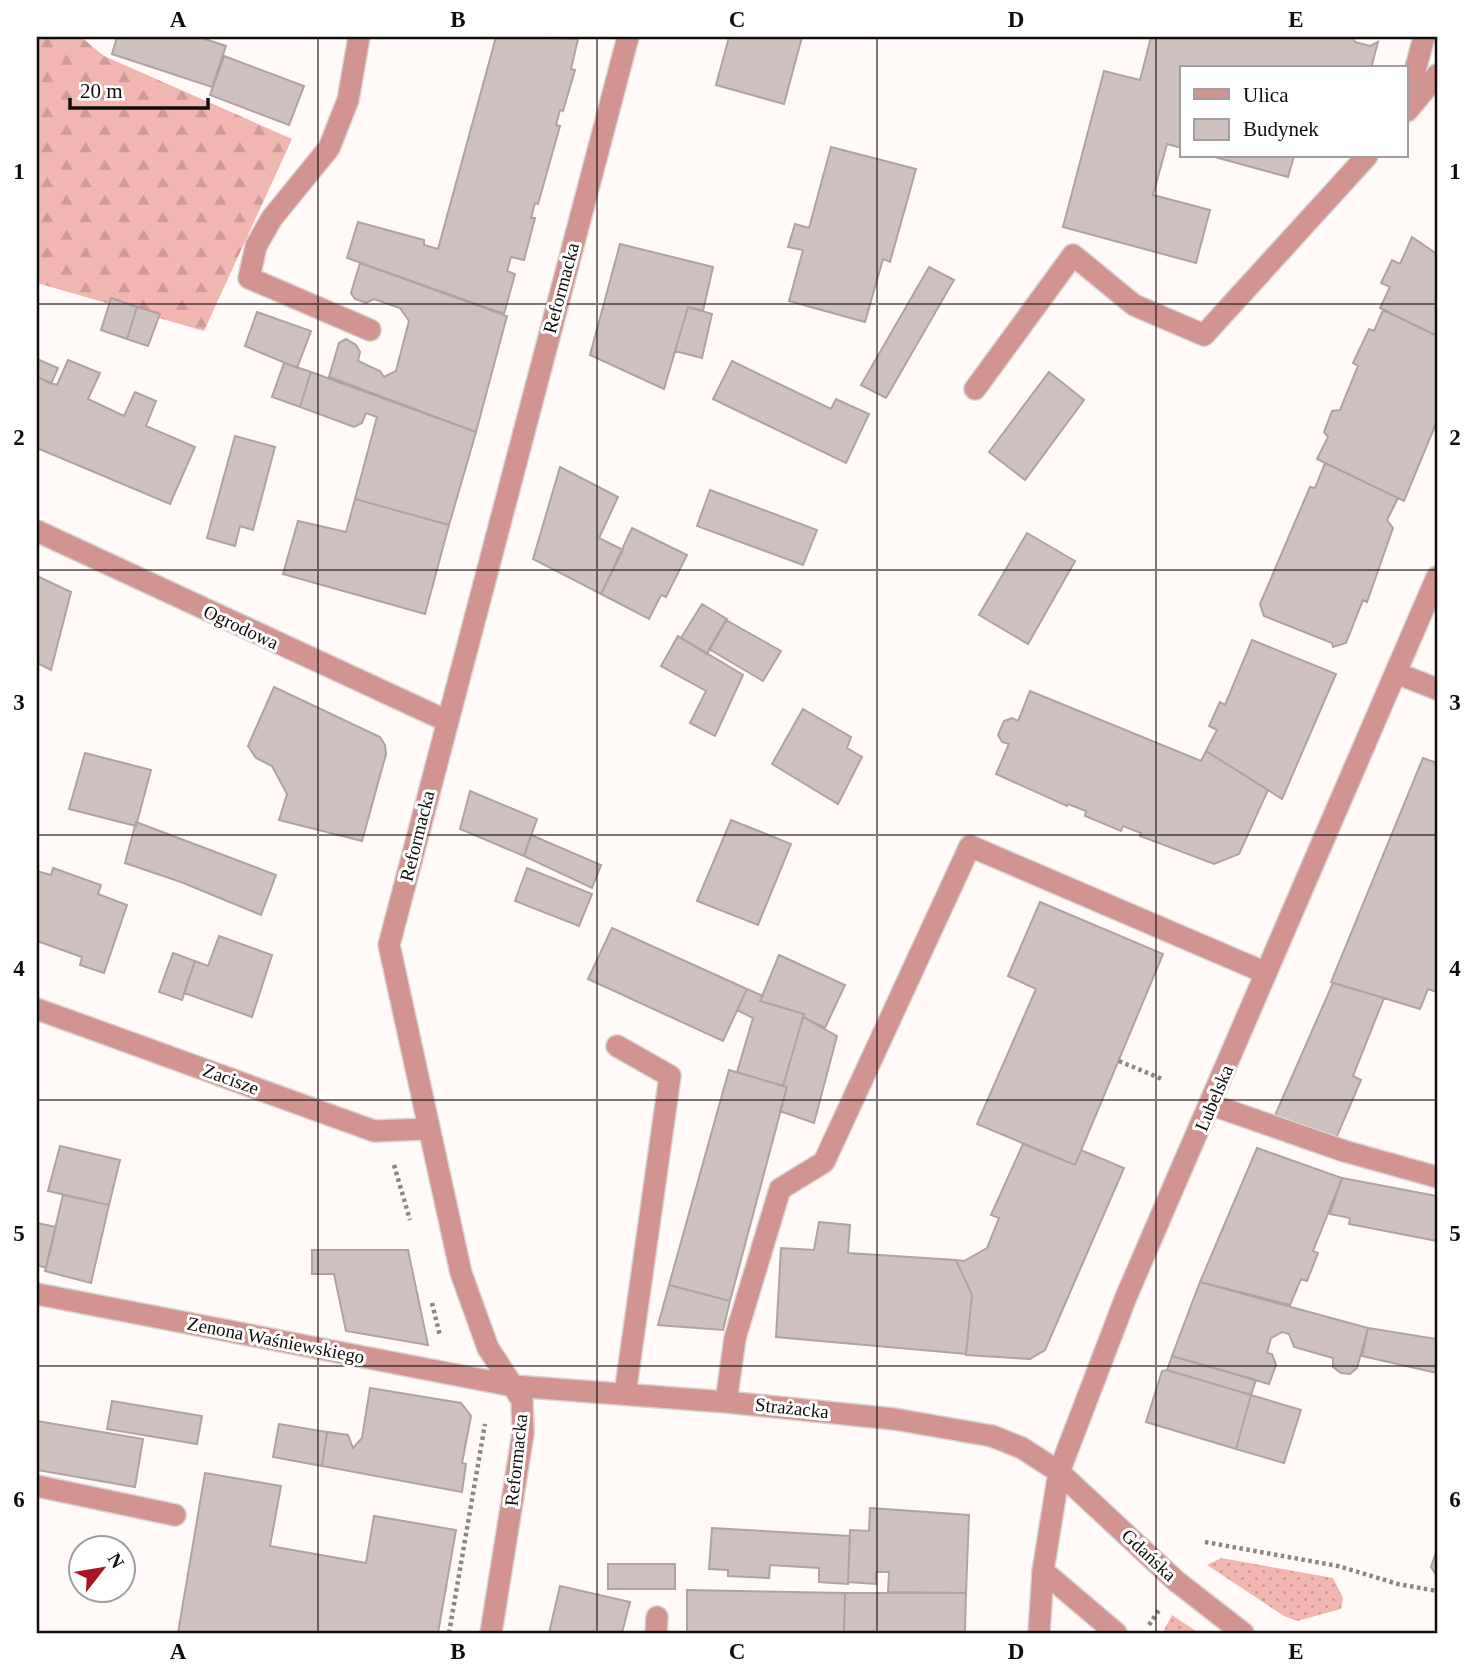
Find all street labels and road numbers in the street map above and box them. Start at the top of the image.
street label: Reformacka [539,240,583,336]
street label: Ogrodowa [200,601,282,654]
street label: Reformacka [396,788,439,884]
street label: Zacisze [200,1059,262,1099]
street label: Lubelska [1191,1061,1237,1134]
street label: Zenona Waśniewskiego [186,1313,366,1367]
street label: Strażacka [754,1394,830,1422]
street label: Reformacka [501,1412,531,1507]
street label: Gdańska [1118,1525,1181,1586]

